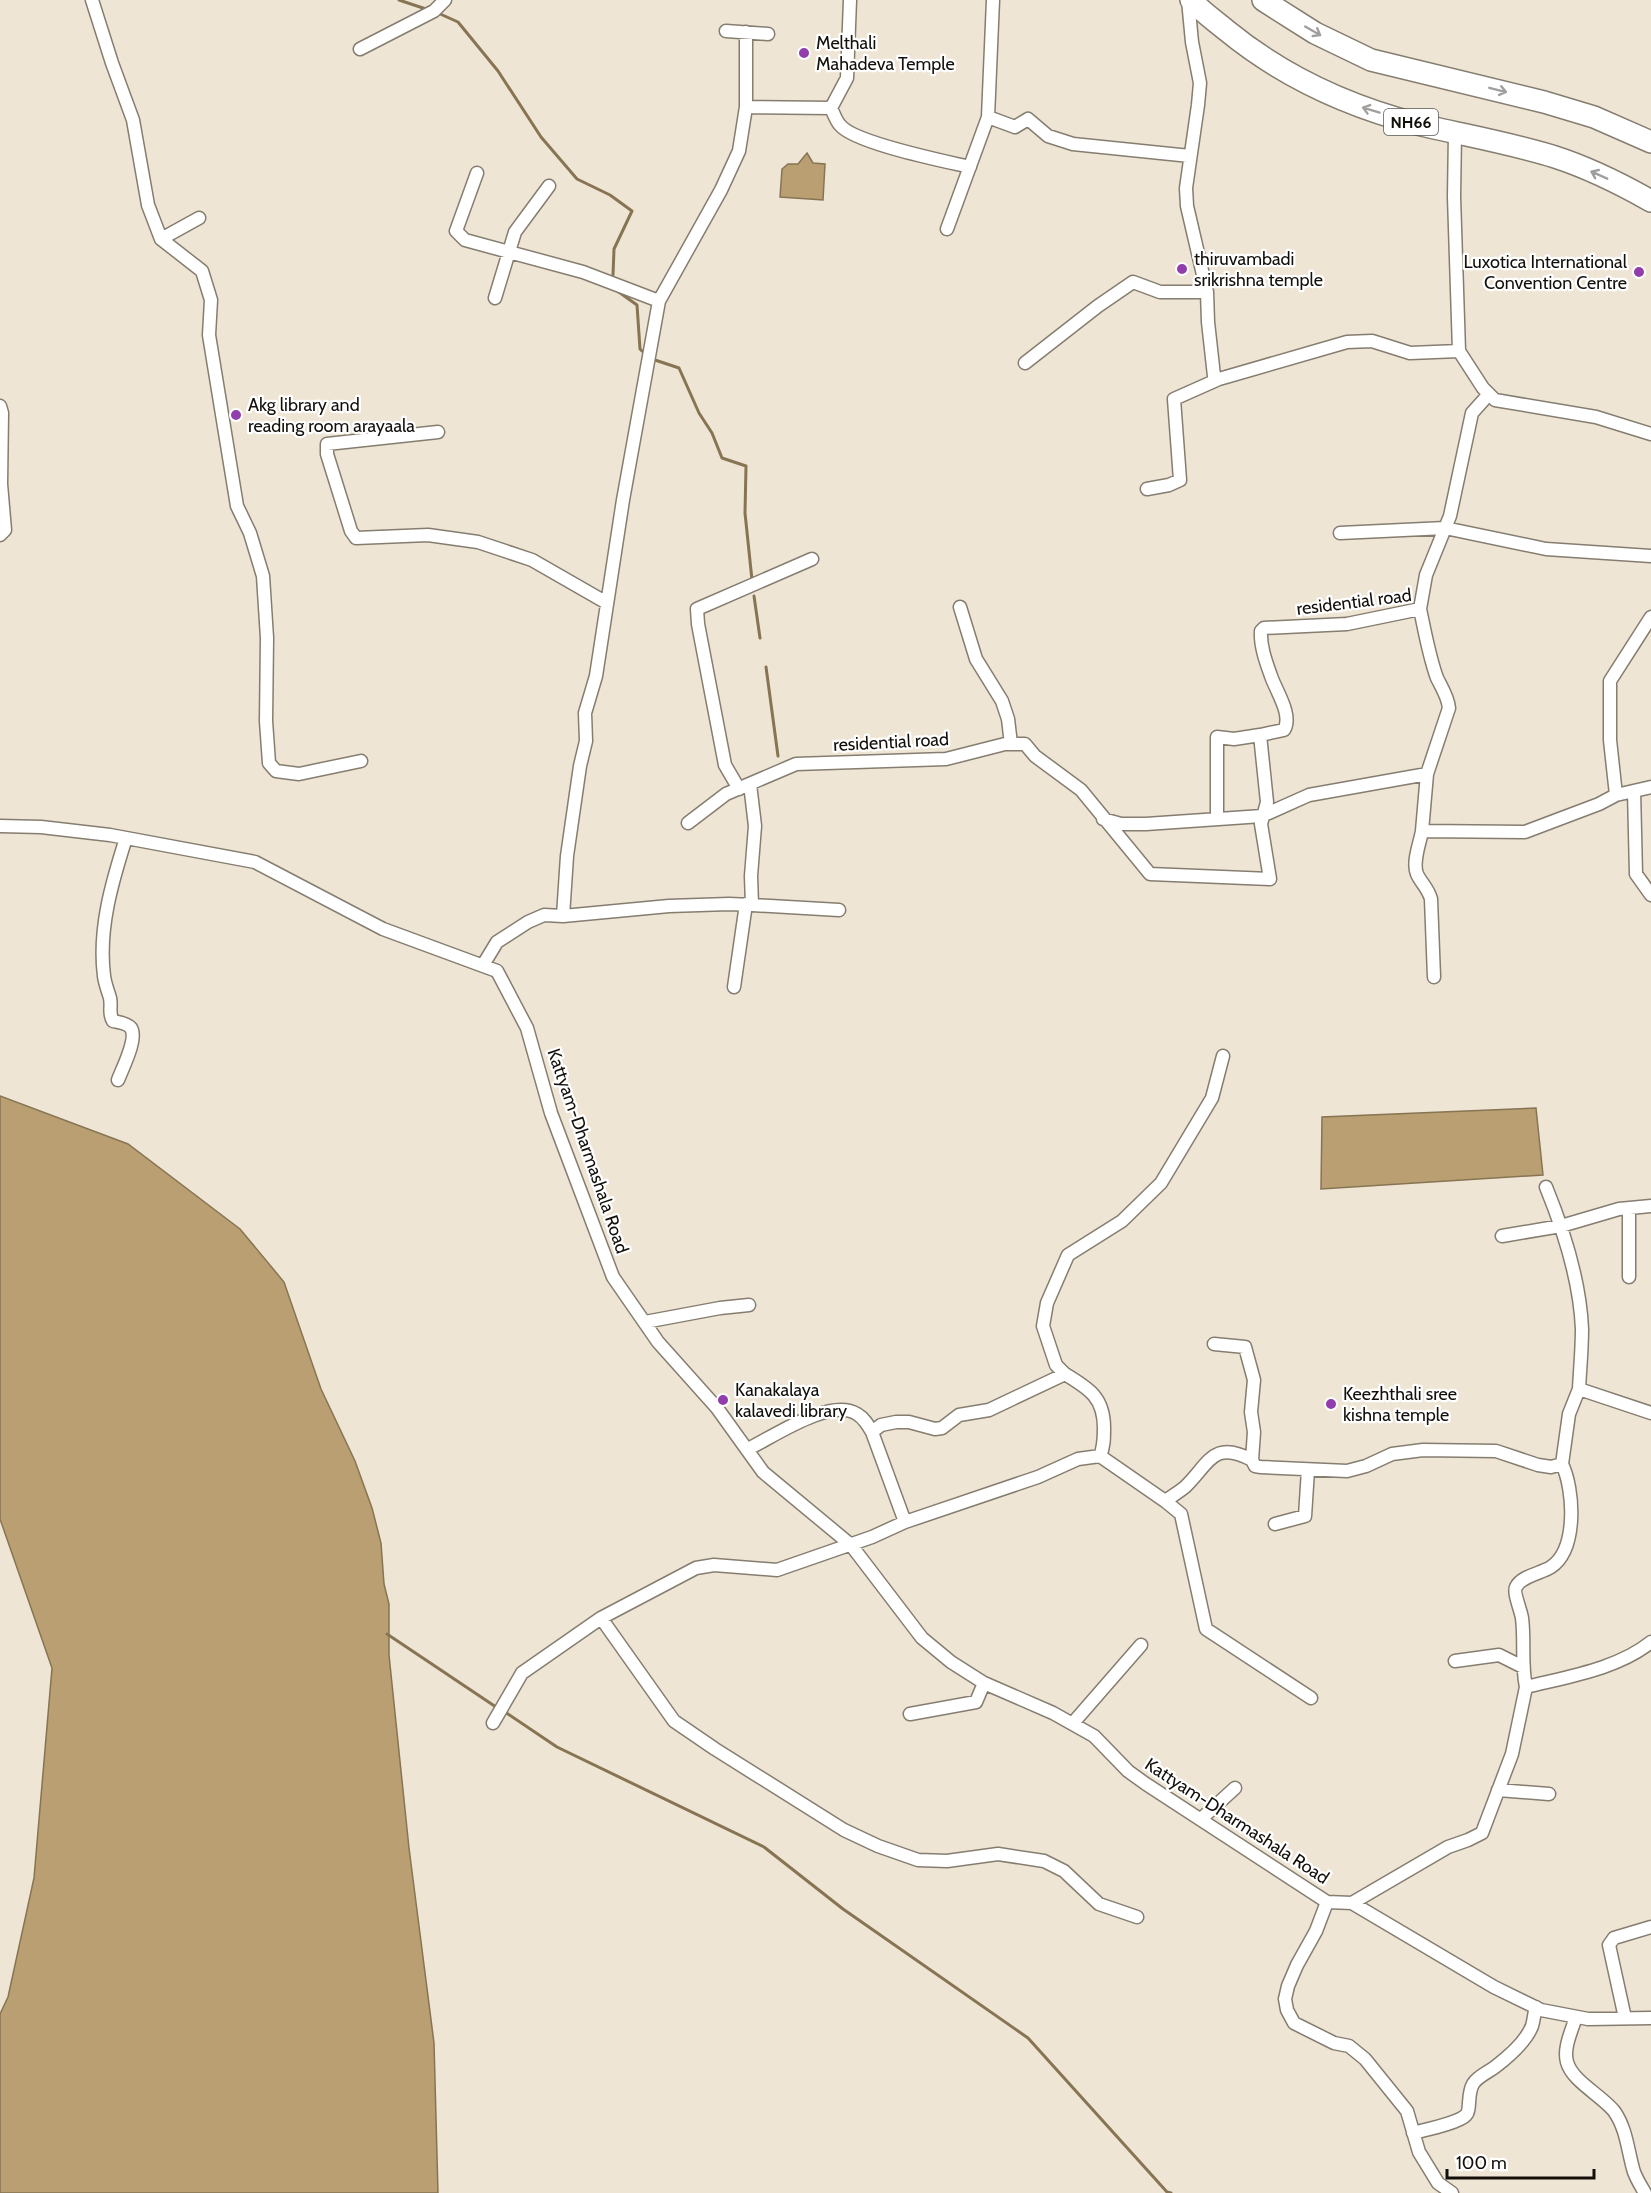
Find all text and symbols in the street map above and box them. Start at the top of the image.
one-way arrow [1304,25,1321,37]
place label: Melthali Mahadeva Temple [816,32,955,75]
marker: Melthali Mahadeva Temple [797,46,811,60]
one-way arrow [1488,84,1507,96]
one-way arrow [1362,104,1381,115]
road number: NH66 [1384,109,1438,135]
one-way arrow [1590,169,1608,180]
place label: thiruvambadi srikrishna temple [1194,248,1323,291]
place label: Luxotica International Convention Centre [1463,251,1628,294]
marker: thiruvambadi srikrishna temple [1175,262,1189,276]
marker: Luxotica International Convention Centre [1632,265,1646,279]
place label: Akg library and reading room arayaala [248,394,415,437]
marker: Akg library and reading room arayaala [229,408,243,422]
street label: residential road [1295,584,1413,620]
street label: residential road [833,728,949,756]
street label: Kattyam-Dharmashala Road [543,1046,633,1256]
place label: Kanakalaya kalavedi library [735,1379,847,1422]
place label: Keezhthali sree kishna temple [1343,1383,1457,1426]
marker: Kanakalaya kalavedi library [716,1393,730,1407]
marker: Keezhthali sree kishna temple [1324,1397,1338,1411]
street label: Kattyam-Dharmashala Road [1141,1753,1333,1889]
scale bar [1447,2142,1594,2180]
text: 100 m [1456,2152,1507,2174]

